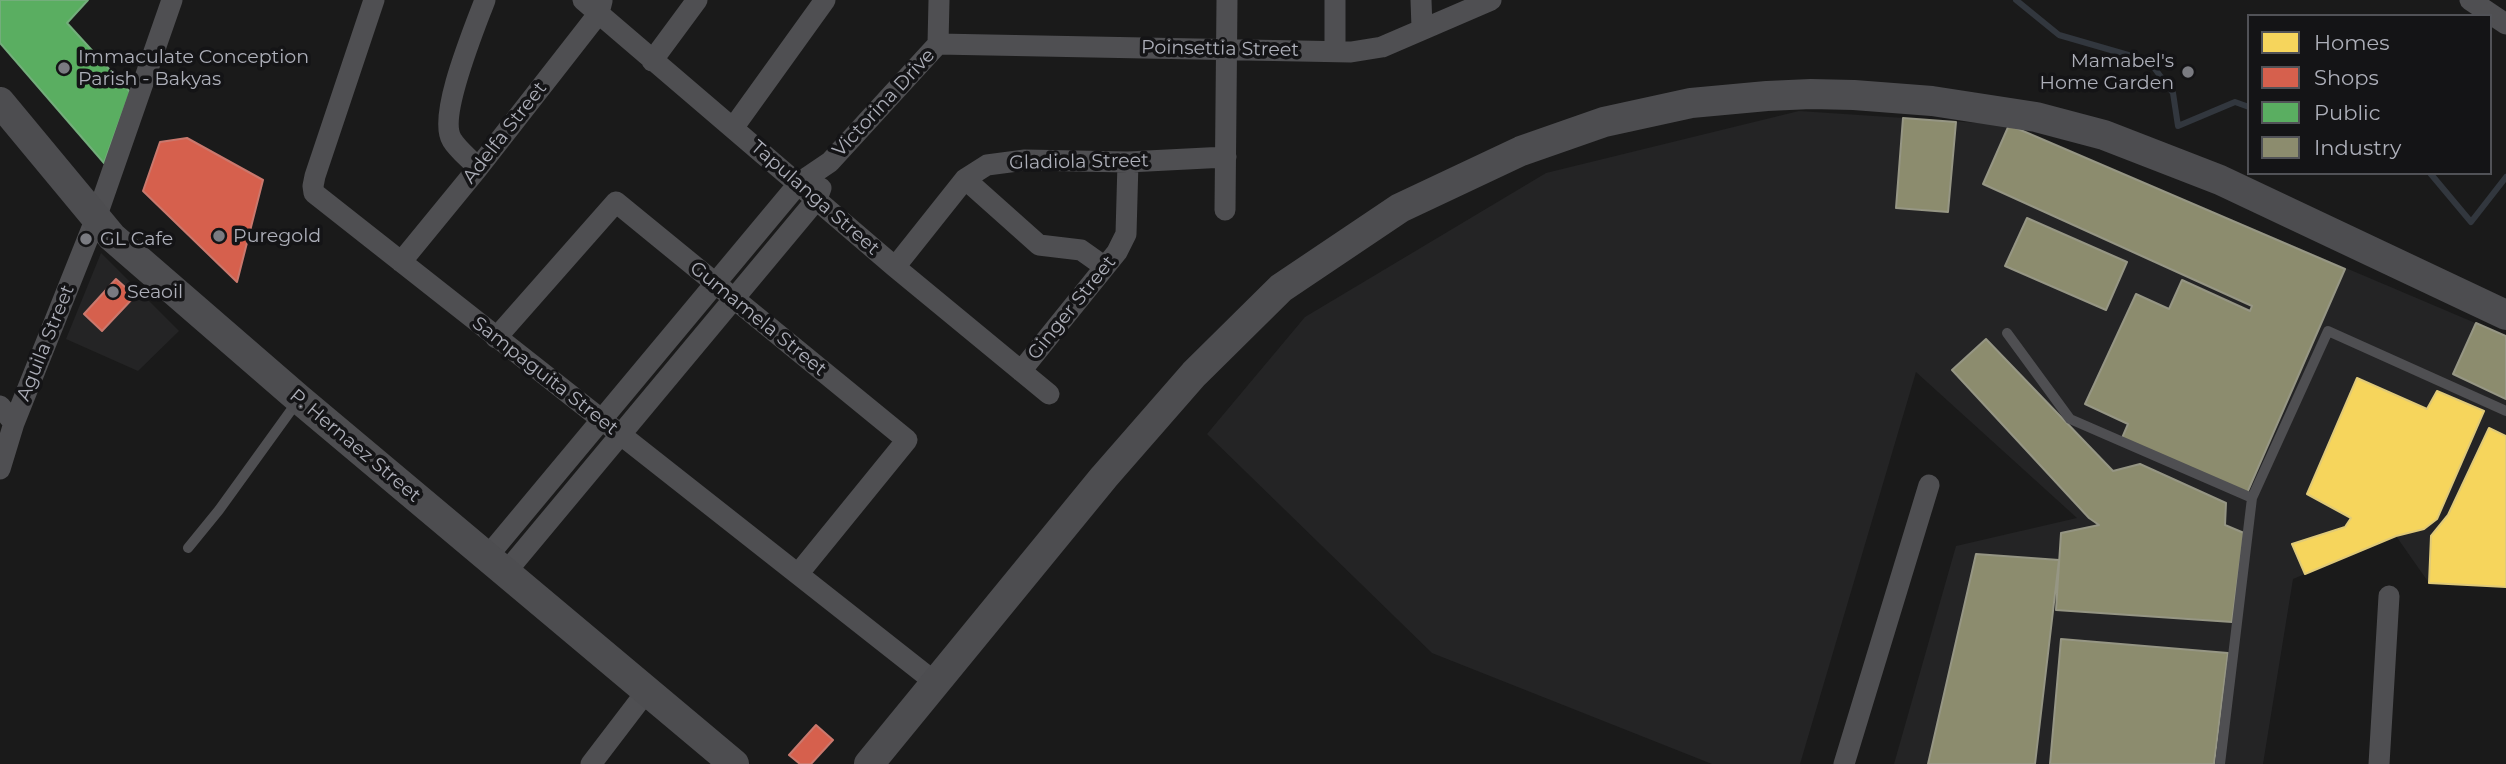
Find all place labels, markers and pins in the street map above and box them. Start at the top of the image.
place label: Immaculate Conception Parish - Bakyas [78,46,309,90]
place label: Mamabel's Home Garden [2040,50,2174,94]
marker: Immaculate Conception Parish - Bakyas [56,60,72,76]
marker: Mamabel's Home Garden [2180,64,2196,80]
place label: Puregold [233,225,321,247]
place label: GL Cafe [100,228,173,250]
marker: Puregold [211,228,227,244]
marker: GL Cafe [78,231,94,247]
place label: Seaoil [127,281,183,303]
marker: Seaoil [105,284,121,300]

